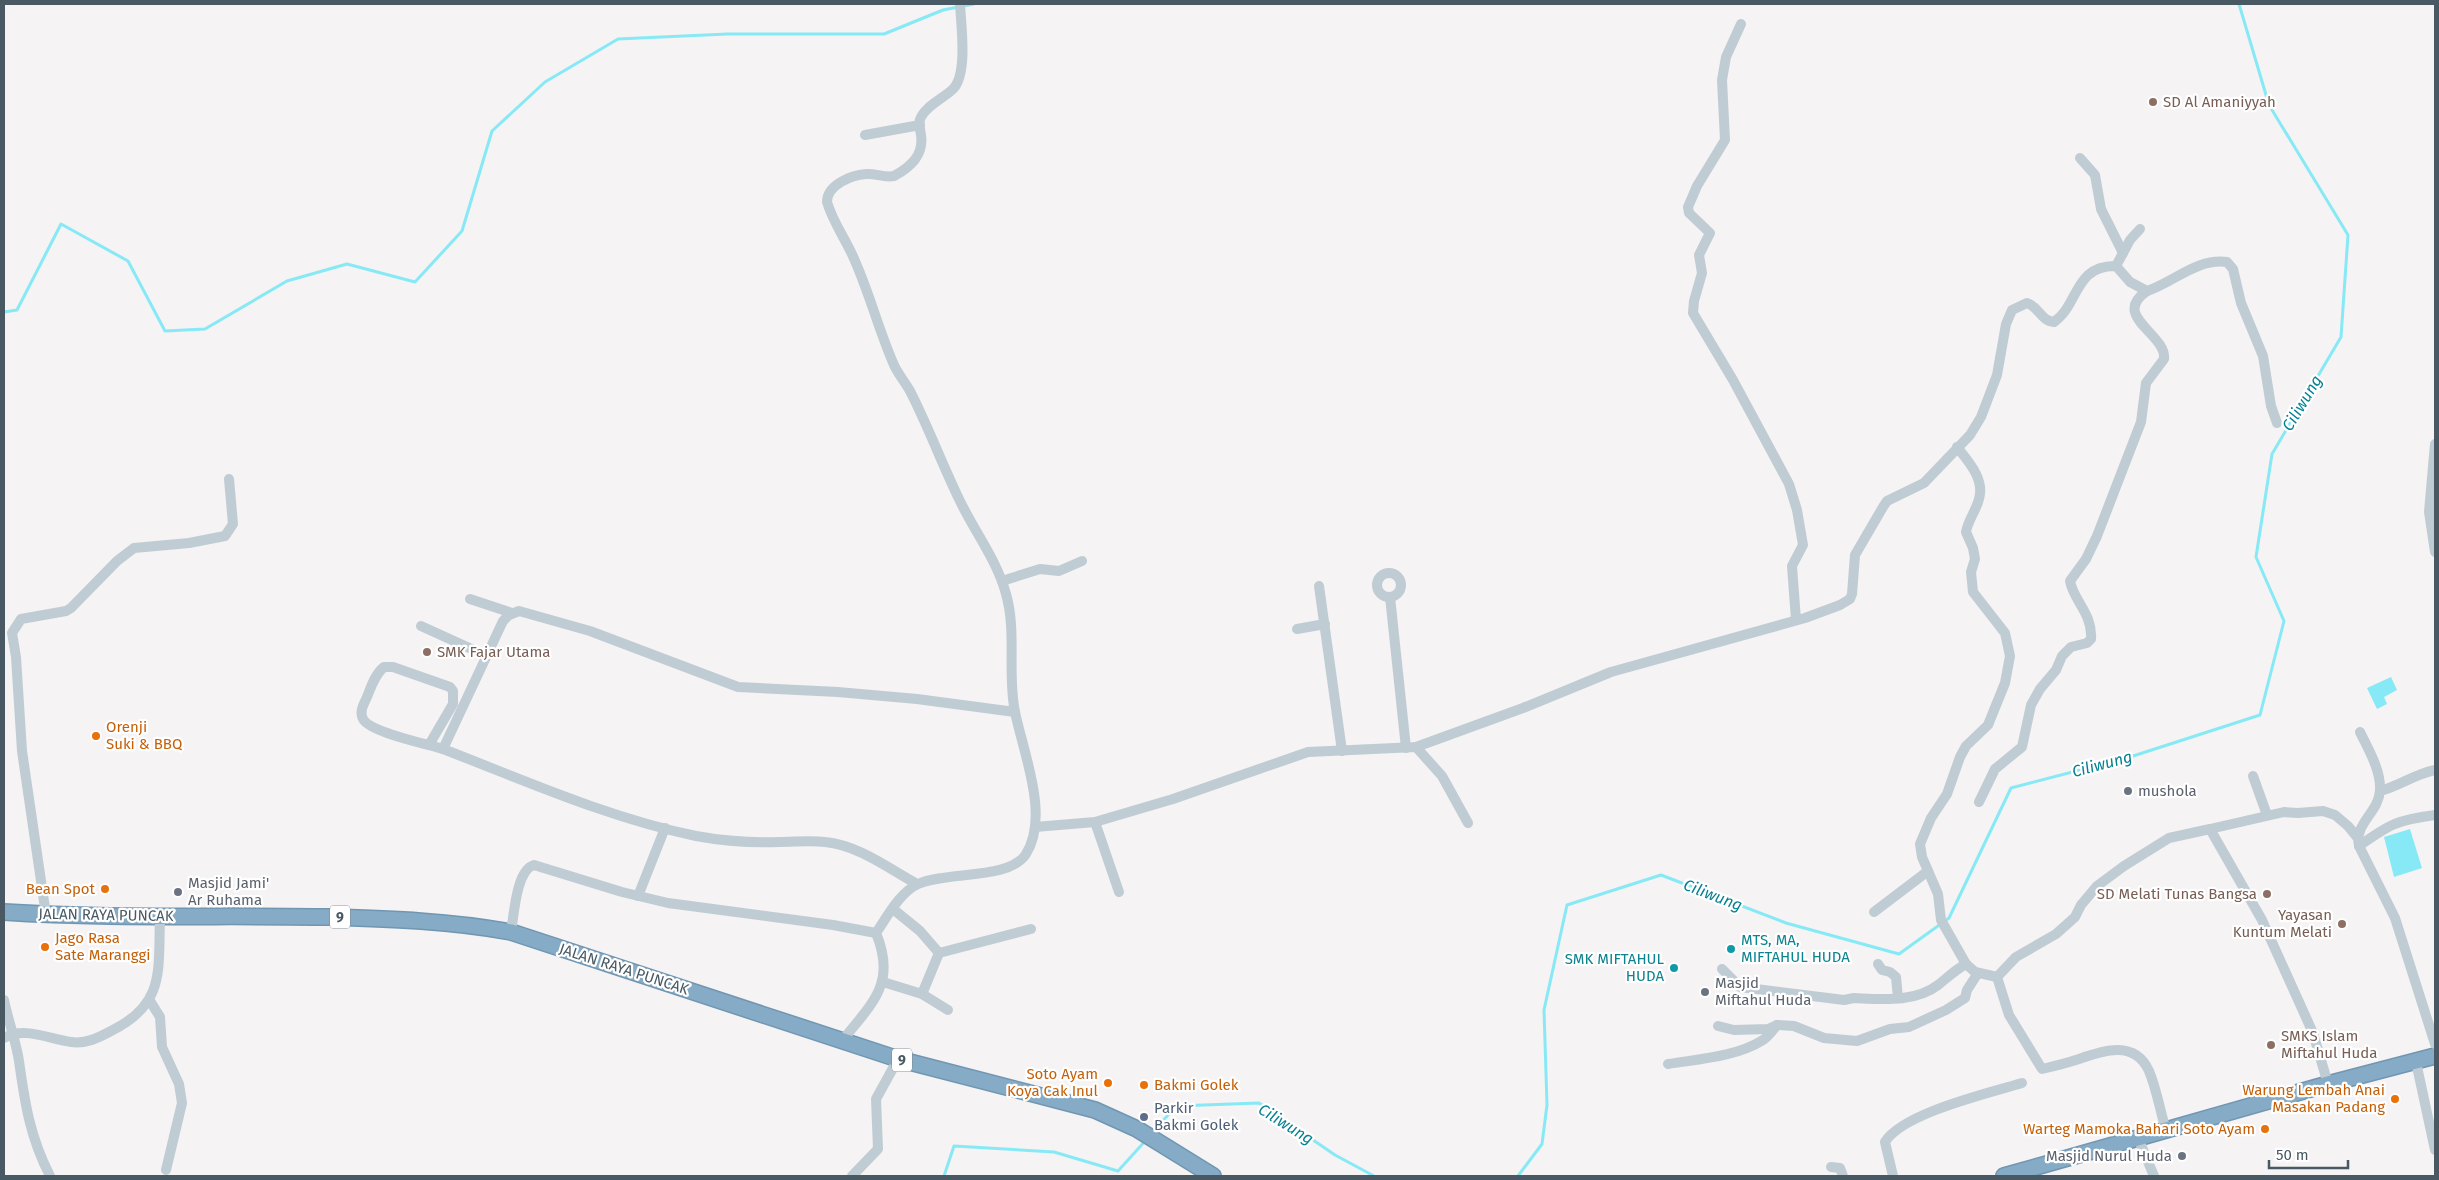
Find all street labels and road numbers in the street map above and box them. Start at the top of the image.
street label: JALAN RAYA PUNCAK [38,905,174,925]
road number: 9 [330,906,350,929]
street label: JALAN RAYA PUNCAK [557,940,691,998]
road number: 9 [892,1048,912,1072]

